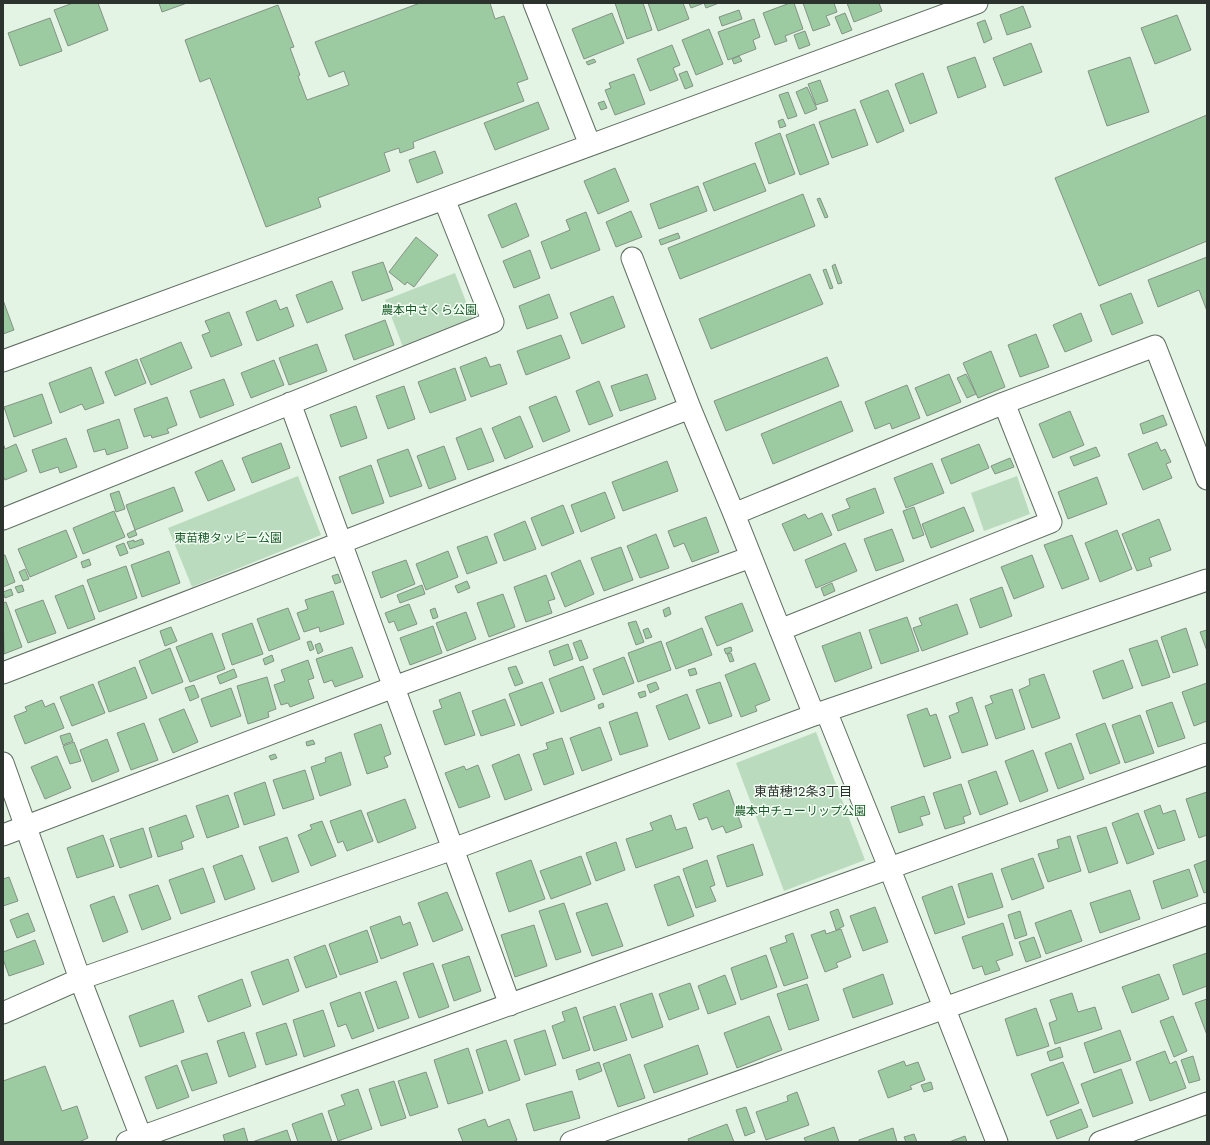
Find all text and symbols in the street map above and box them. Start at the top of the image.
park label: 農本中さくら公園 [381,303,477,317]
park label: 東苗穂タッピー公園 [174,531,282,545]
district label: 東苗穂12条3丁目 [754,784,852,799]
park label: 農本中チューリップ公園 [734,804,866,818]

